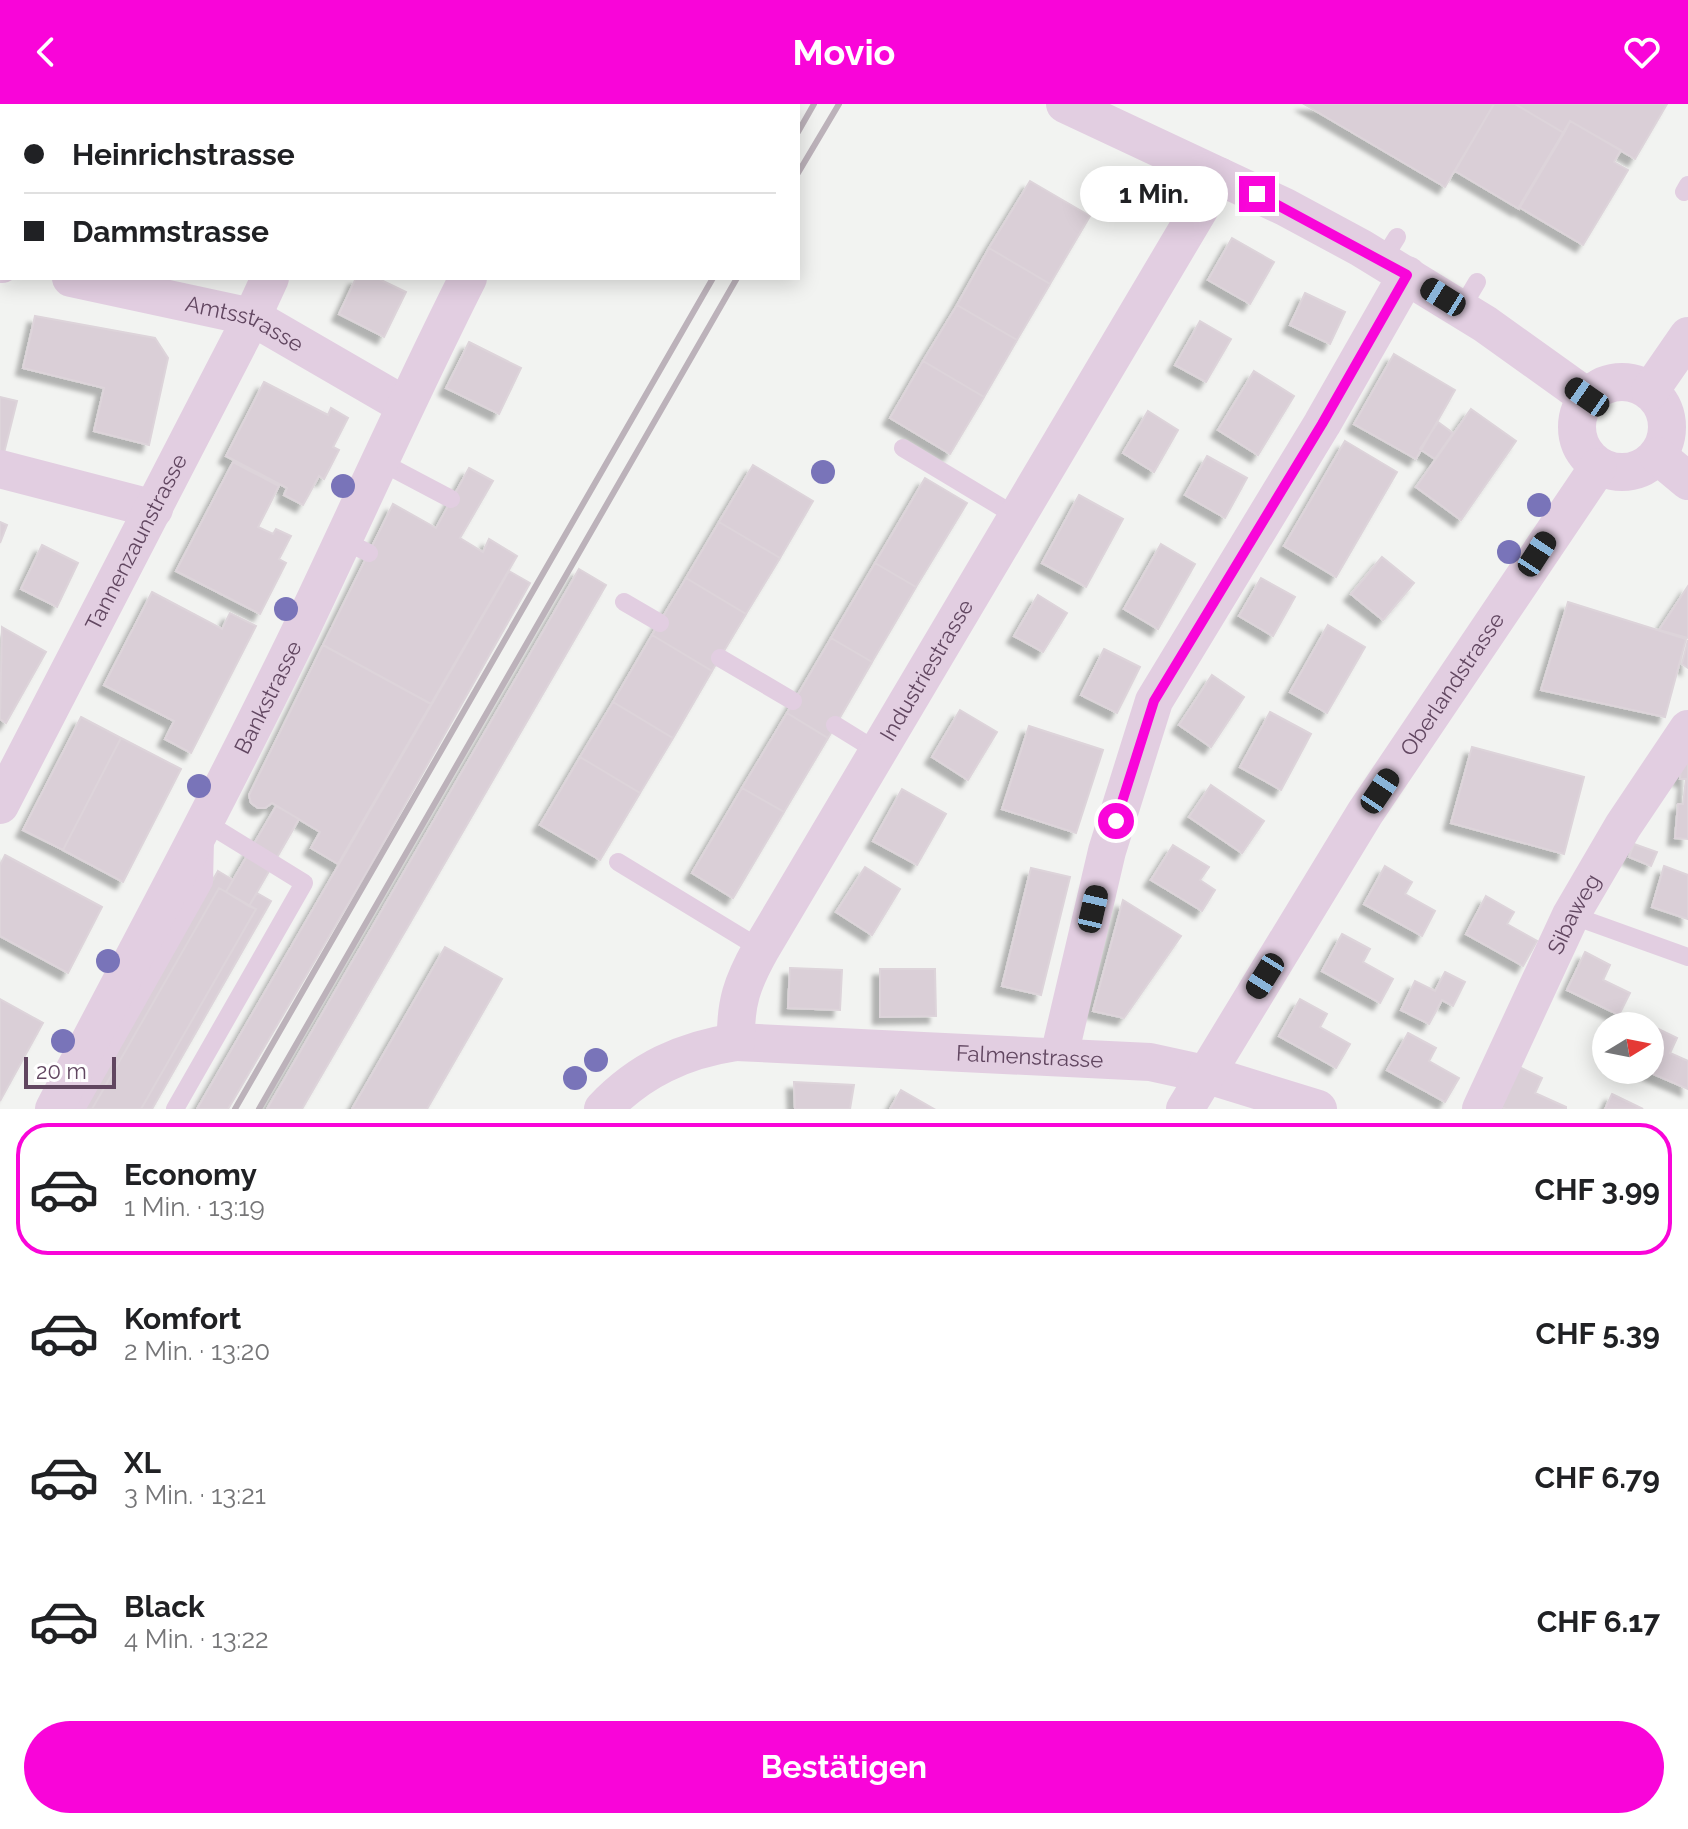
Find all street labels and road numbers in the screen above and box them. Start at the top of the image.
street label: Amtsstrasse [183,290,308,357]
street label: Tannenzaunstrasse [79,449,192,635]
street label: Industriestrasse [874,594,978,746]
street label: Oberlandstrasse [1394,607,1509,761]
street label: Bankstrasse [229,636,307,758]
street label: Sibaweg [1542,869,1605,958]
street label: Falmenstrasse [955,1040,1104,1073]

